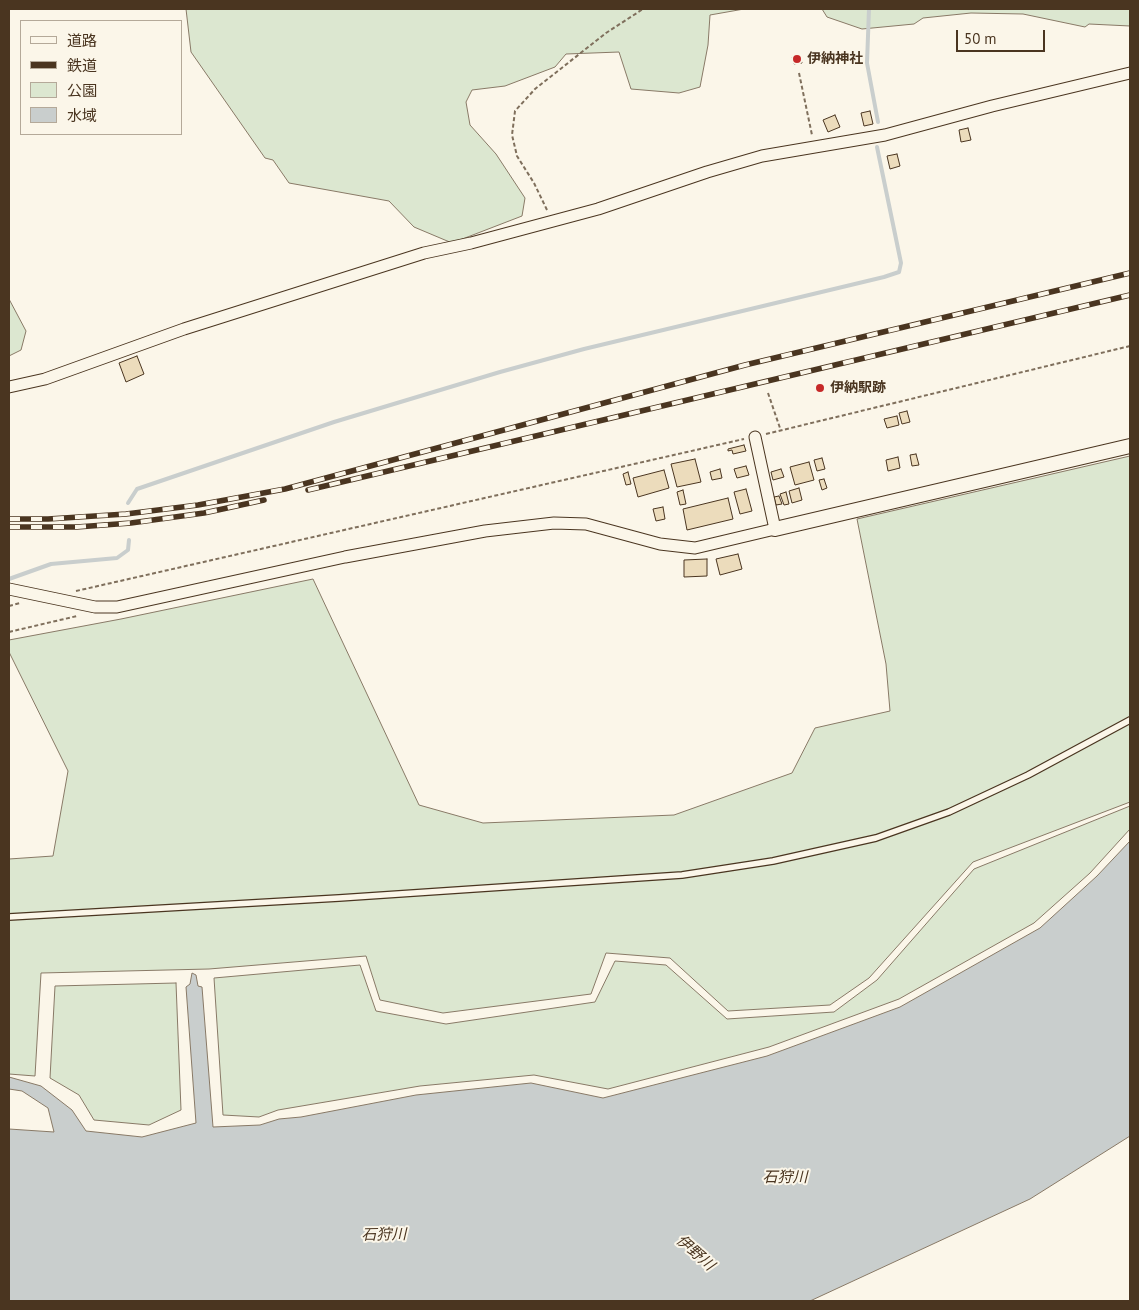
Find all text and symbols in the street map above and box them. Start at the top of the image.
legend [20,20,182,135]
scale bar [959,20,1048,52]
text: 50 m [964,29,997,48]
text: 道路 [67,31,97,50]
place label: 伊納神社 [807,51,863,67]
marker: 伊納神社 [791,53,803,65]
text: 鉄道 [67,56,97,75]
text: 公園 [67,81,97,100]
text: 水域 [67,106,97,125]
place label: 伊納駅跡 [830,380,886,396]
marker: 伊納駅跡 [814,382,826,394]
water label: 石狩川 [763,1169,807,1187]
water label: 石狩川 [361,1226,407,1244]
water label: 伊野川 [672,1231,718,1275]

